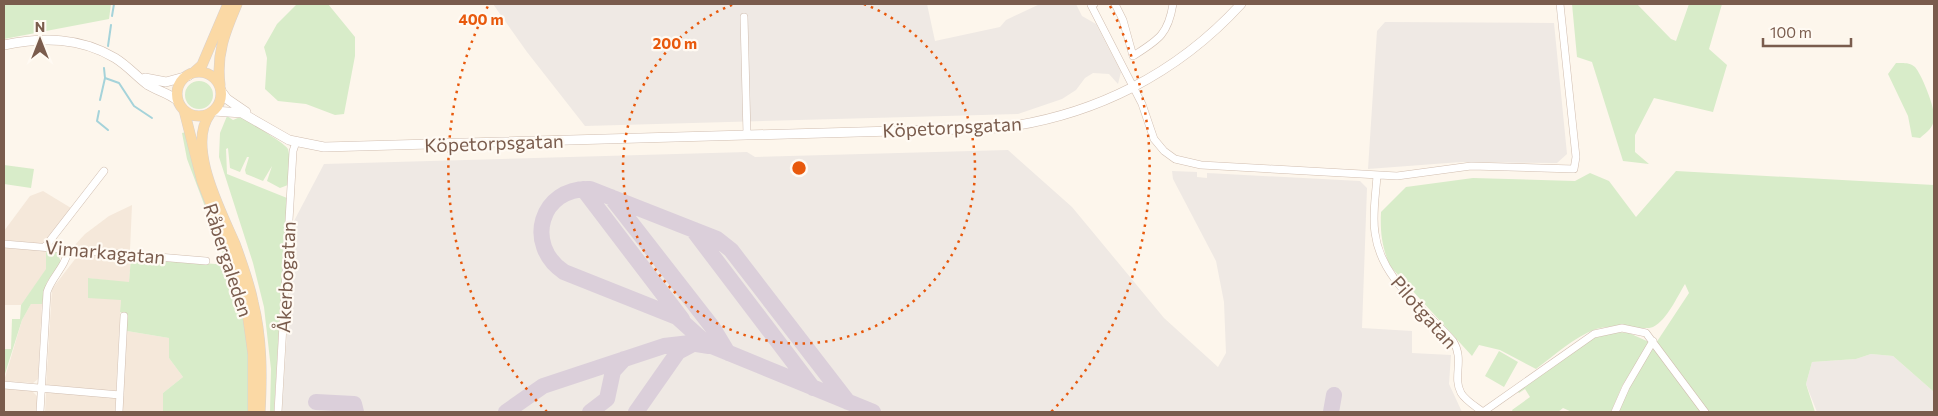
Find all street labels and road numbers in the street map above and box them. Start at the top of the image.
street label: Köpetorpsgatan [882,111,1022,142]
street label: Köpetorpsgatan [424,129,564,156]
street label: Råbergaleden [199,200,258,320]
street label: Åkerbogatan [270,220,300,333]
street label: Vimarkagatan [44,235,166,268]
street label: Pilotgatan [1386,270,1462,353]

